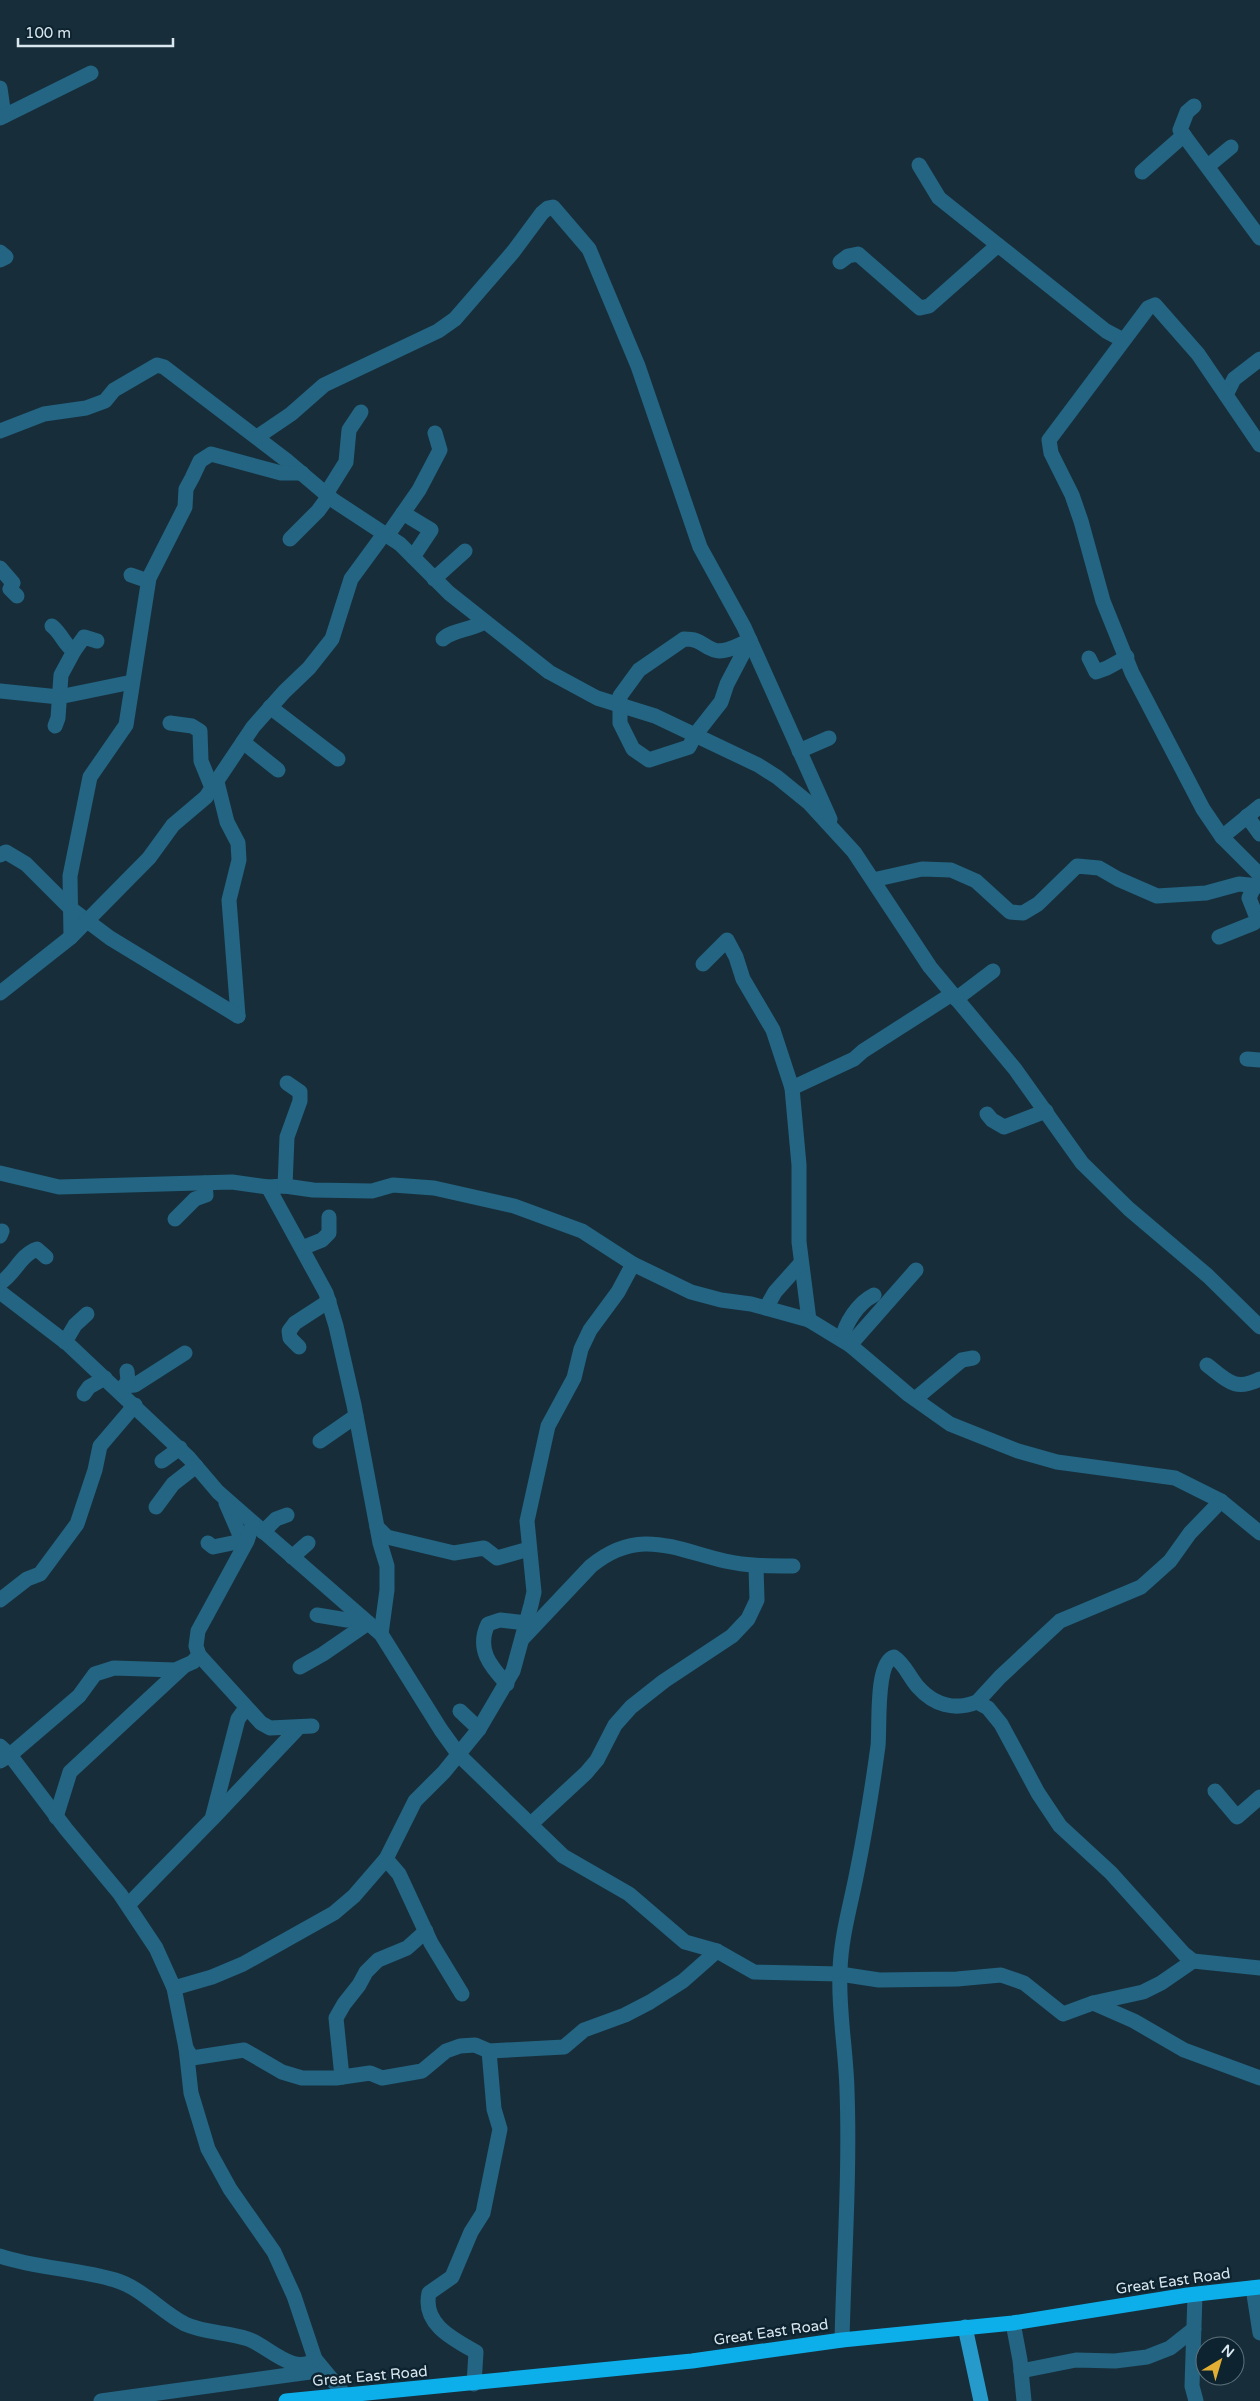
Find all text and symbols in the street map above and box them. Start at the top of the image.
scale bar [18,15,172,47]
text: 100 m [25,24,71,42]
street label: Great East Road [1115,2264,1231,2298]
street label: Great East Road [713,2315,829,2349]
north arrow [1195,2336,1245,2386]
text: N [1218,2341,1237,2361]
street label: Great East Road [312,2362,428,2390]

